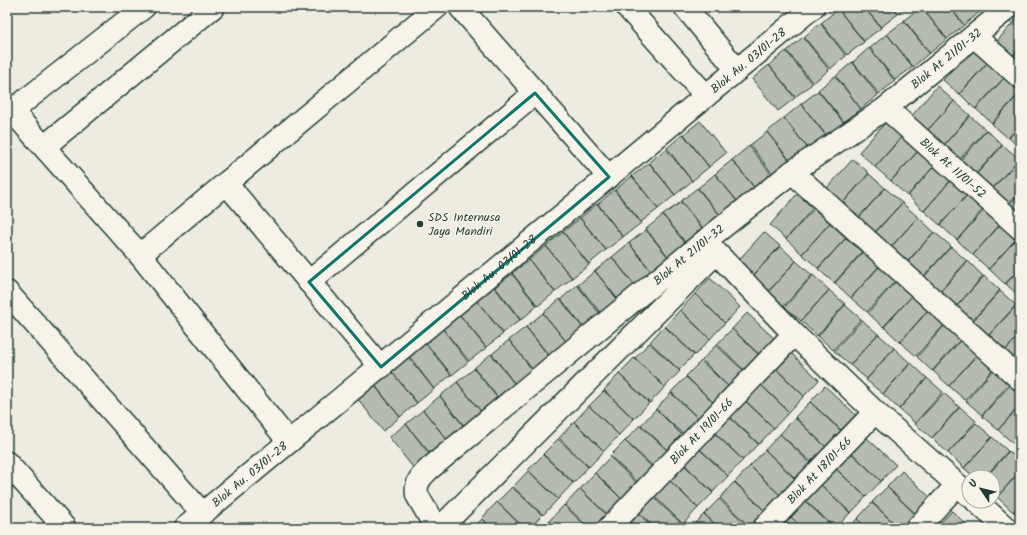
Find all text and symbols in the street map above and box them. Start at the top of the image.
street label: Blok Au. 03/01-28 [706,23,791,98]
street label: Blok At 21/01-32 [907,23,986,94]
street label: Blok At 11/01-52 [915,133,991,203]
place label: SDS Internusa Jaya Mandiri [428,208,501,241]
marker: SDS Internusa Jaya Mandiri [415,219,425,229]
street label: Blok At 21/01-32 [649,220,729,290]
street label: Blok Au. 03/01-28 [457,230,542,305]
street label: Blok At 19/01-66 [665,393,738,469]
street label: Blok At 18/01-66 [782,432,856,508]
street label: Blok Au. 03/01-28 [207,437,292,512]
north arrow [961,469,1001,509]
text: U [964,476,983,492]

